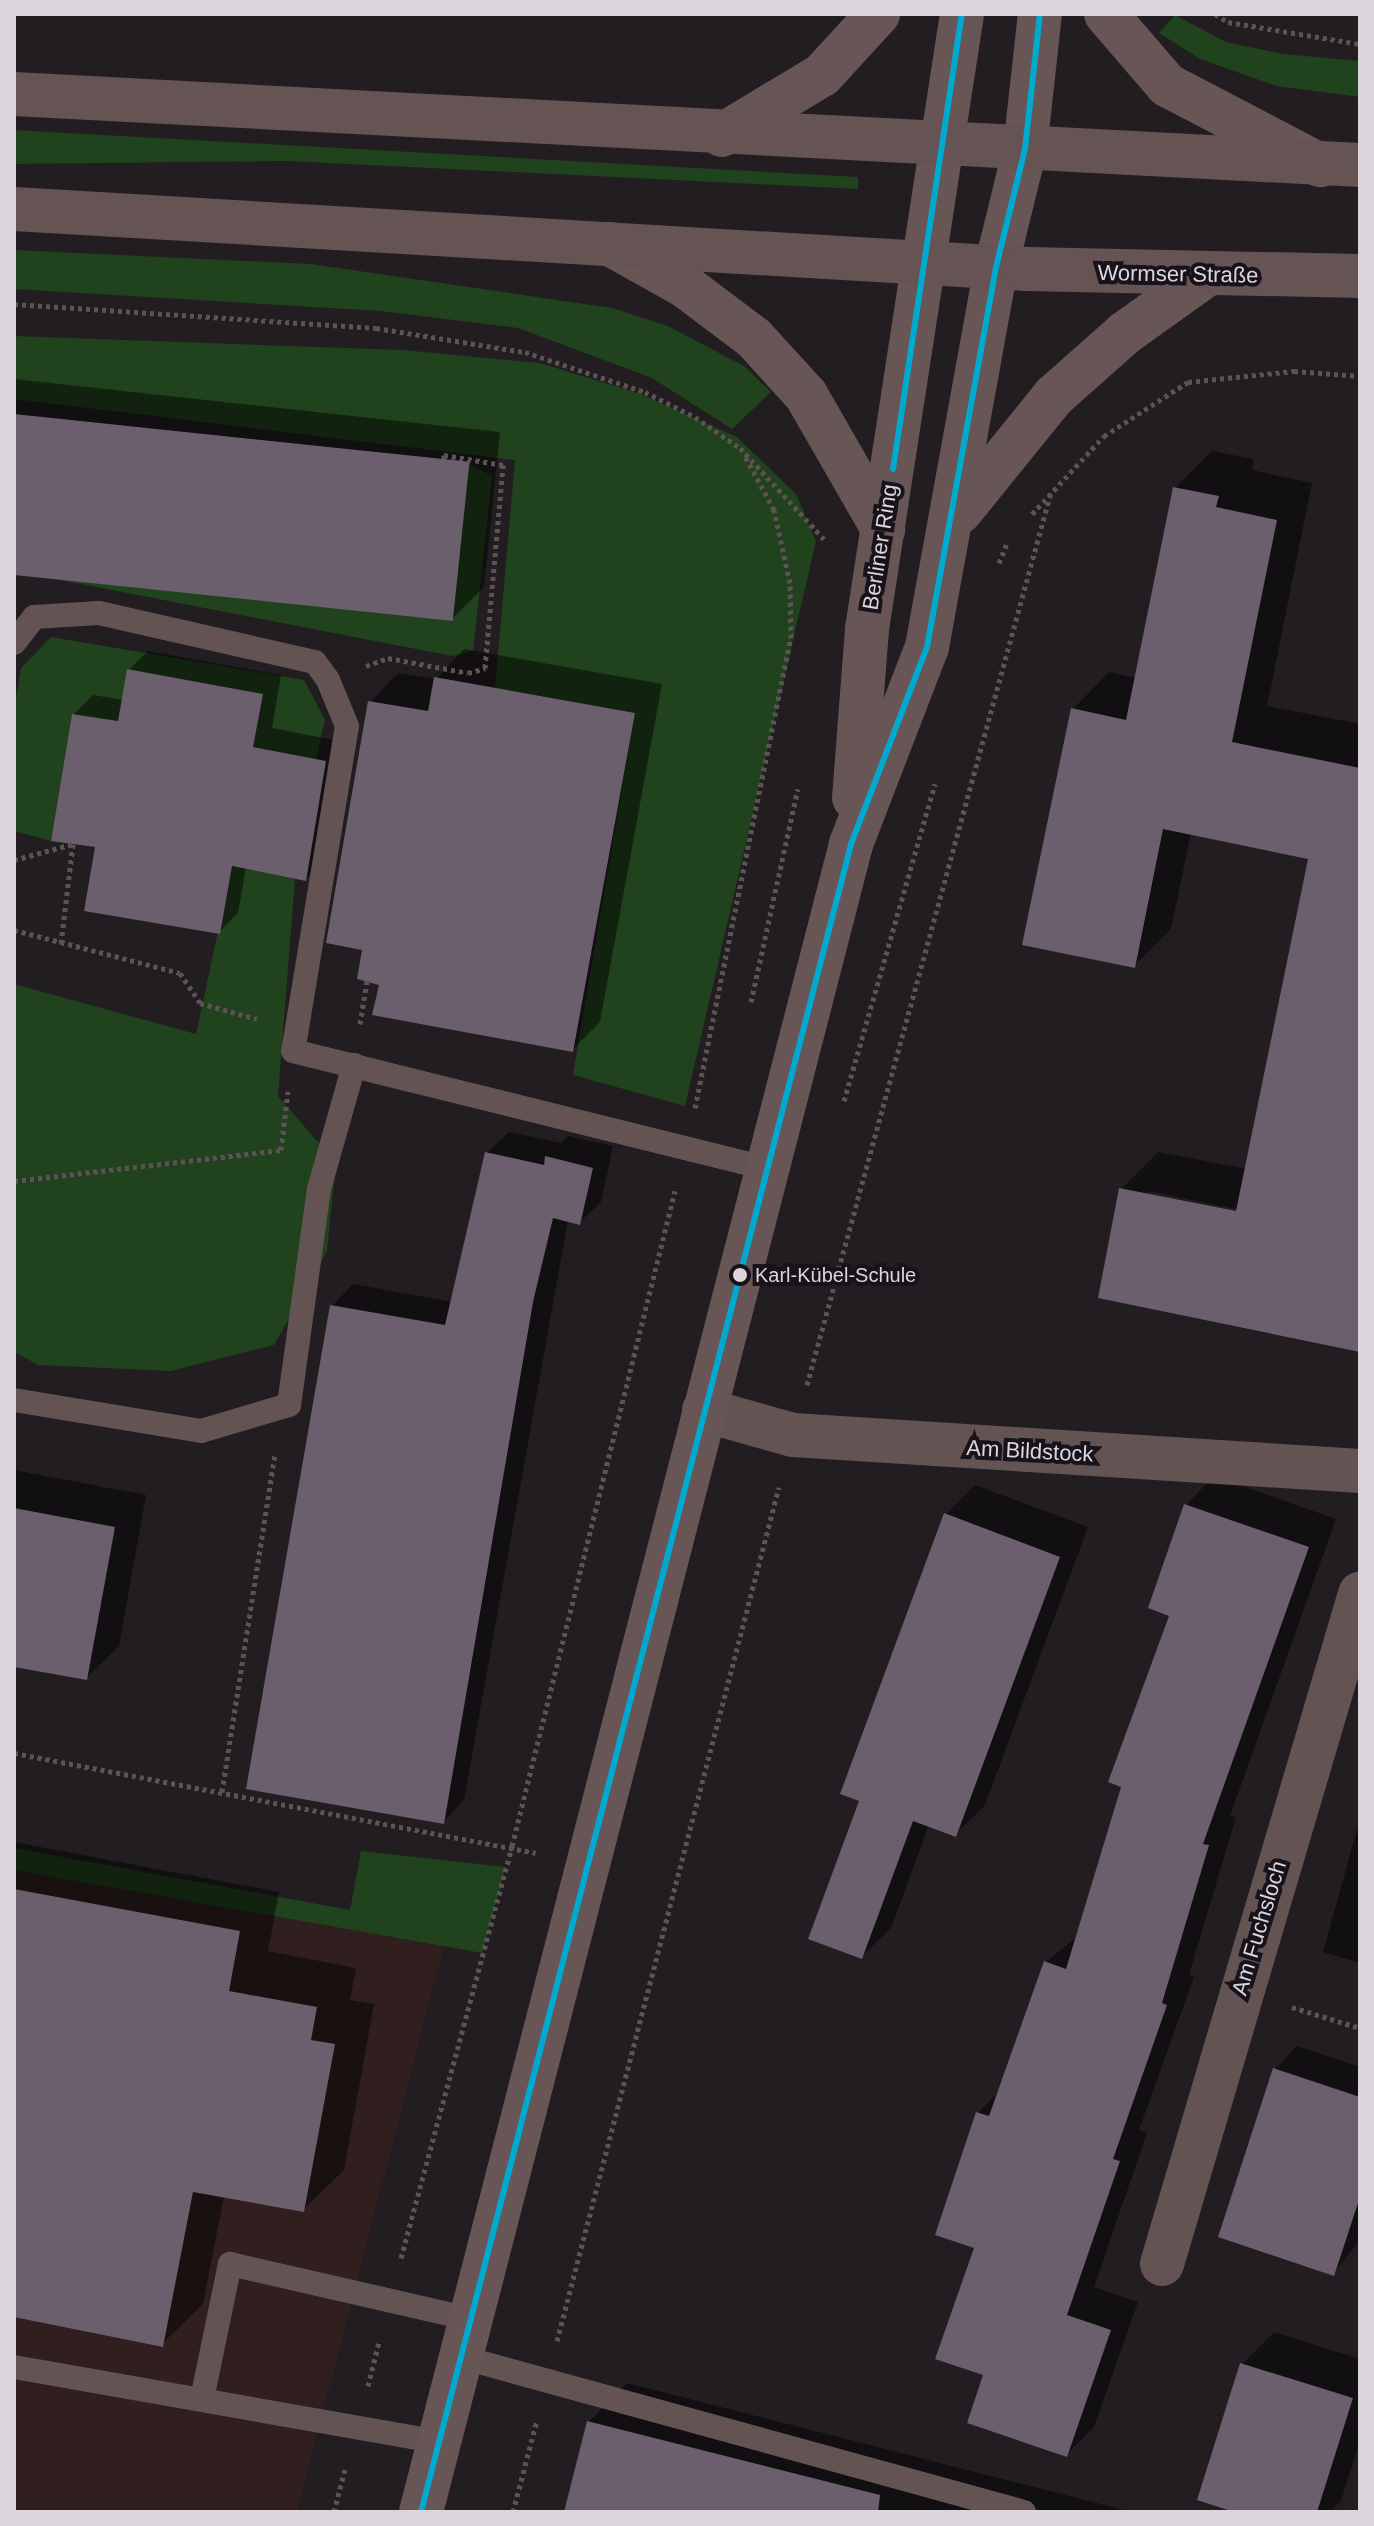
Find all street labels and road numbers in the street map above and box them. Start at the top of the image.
street label: Wormser Straße [1097,259,1259,289]
street label: Berliner Ring [857,482,903,612]
street label: Am Bildstock [966,1434,1094,1468]
street label: Am Fuchsloch [1226,1857,1292,1999]

